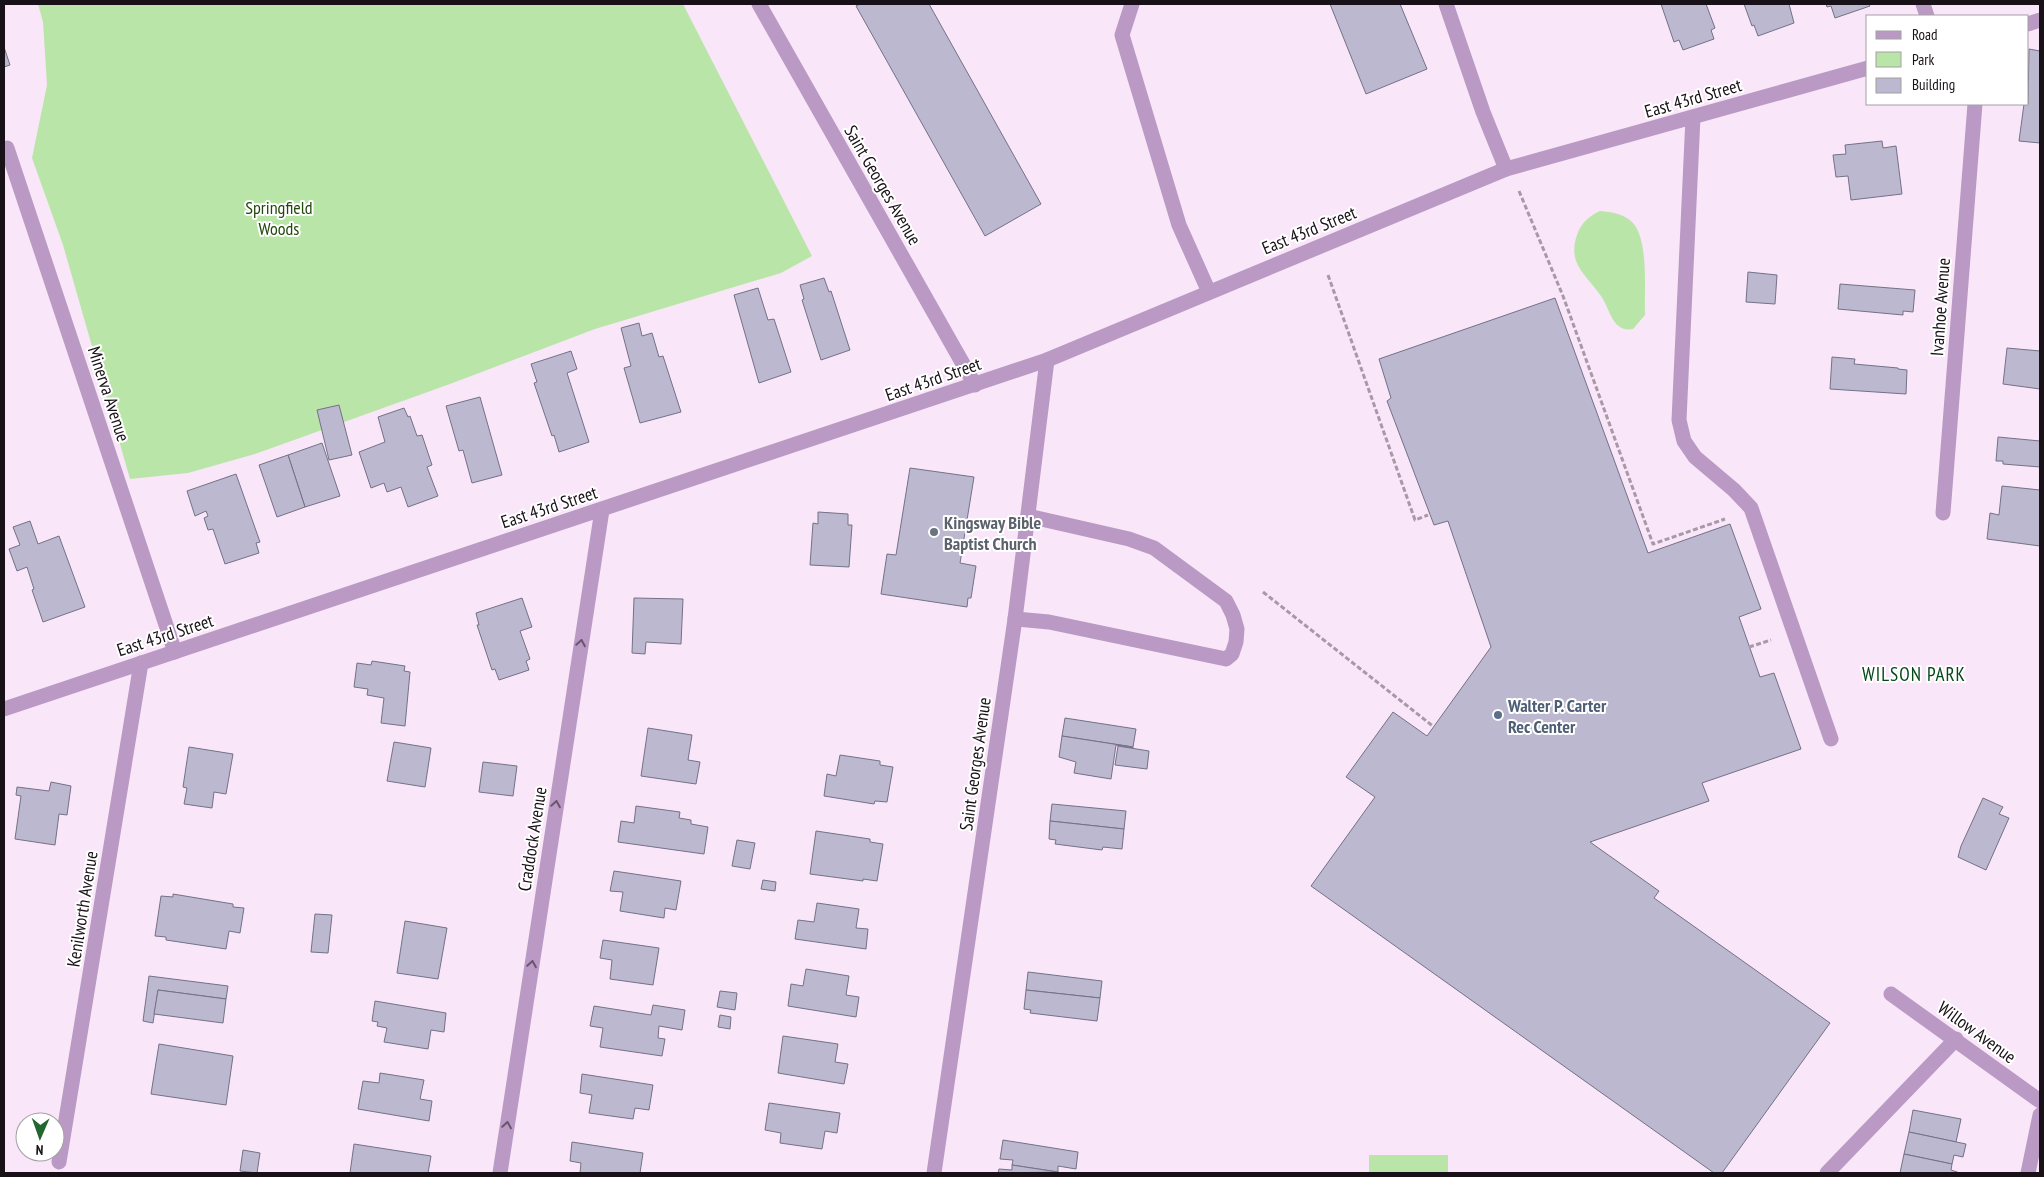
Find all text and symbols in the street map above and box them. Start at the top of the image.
legend [1866,15,2029,105]
text: Road [1912,25,1938,44]
text: Park [1912,50,1934,69]
street label: East 43rd Street [1642,73,1744,123]
text: Building [1912,75,1955,94]
street label: Saint Georges Avenue [839,121,927,249]
park label: Springfield Woods [245,196,313,240]
street label: East 43rd Street [1258,201,1360,259]
street label: Ivanhoe Avenue [1925,257,1955,357]
street label: Minerva Avenue [83,344,135,444]
street label: East 43rd Street [882,352,984,406]
street label: East 43rd Street [498,481,600,533]
place label: Kingsway Bible Baptist Church [944,511,1041,555]
marker: Kingsway Bible Baptist Church [928,526,940,538]
street label: East 43rd Street [114,609,216,661]
one-way arrow [575,639,586,647]
district label: WILSON PARK [1862,662,1966,686]
place label: Walter P. Carter Rec Center [1507,694,1607,738]
street label: Saint Georges Avenue [954,696,996,832]
marker: Walter P. Carter Rec Center [1492,709,1504,721]
street label: Craddock Avenue [512,785,552,893]
one-way arrow [551,799,561,808]
street label: Kenilworth Avenue [61,849,103,969]
one-way arrow [526,960,536,969]
street label: Willow Avenue [1933,996,2021,1068]
north arrow [15,1112,65,1162]
one-way arrow [501,1121,512,1129]
text: N [35,1141,44,1159]

